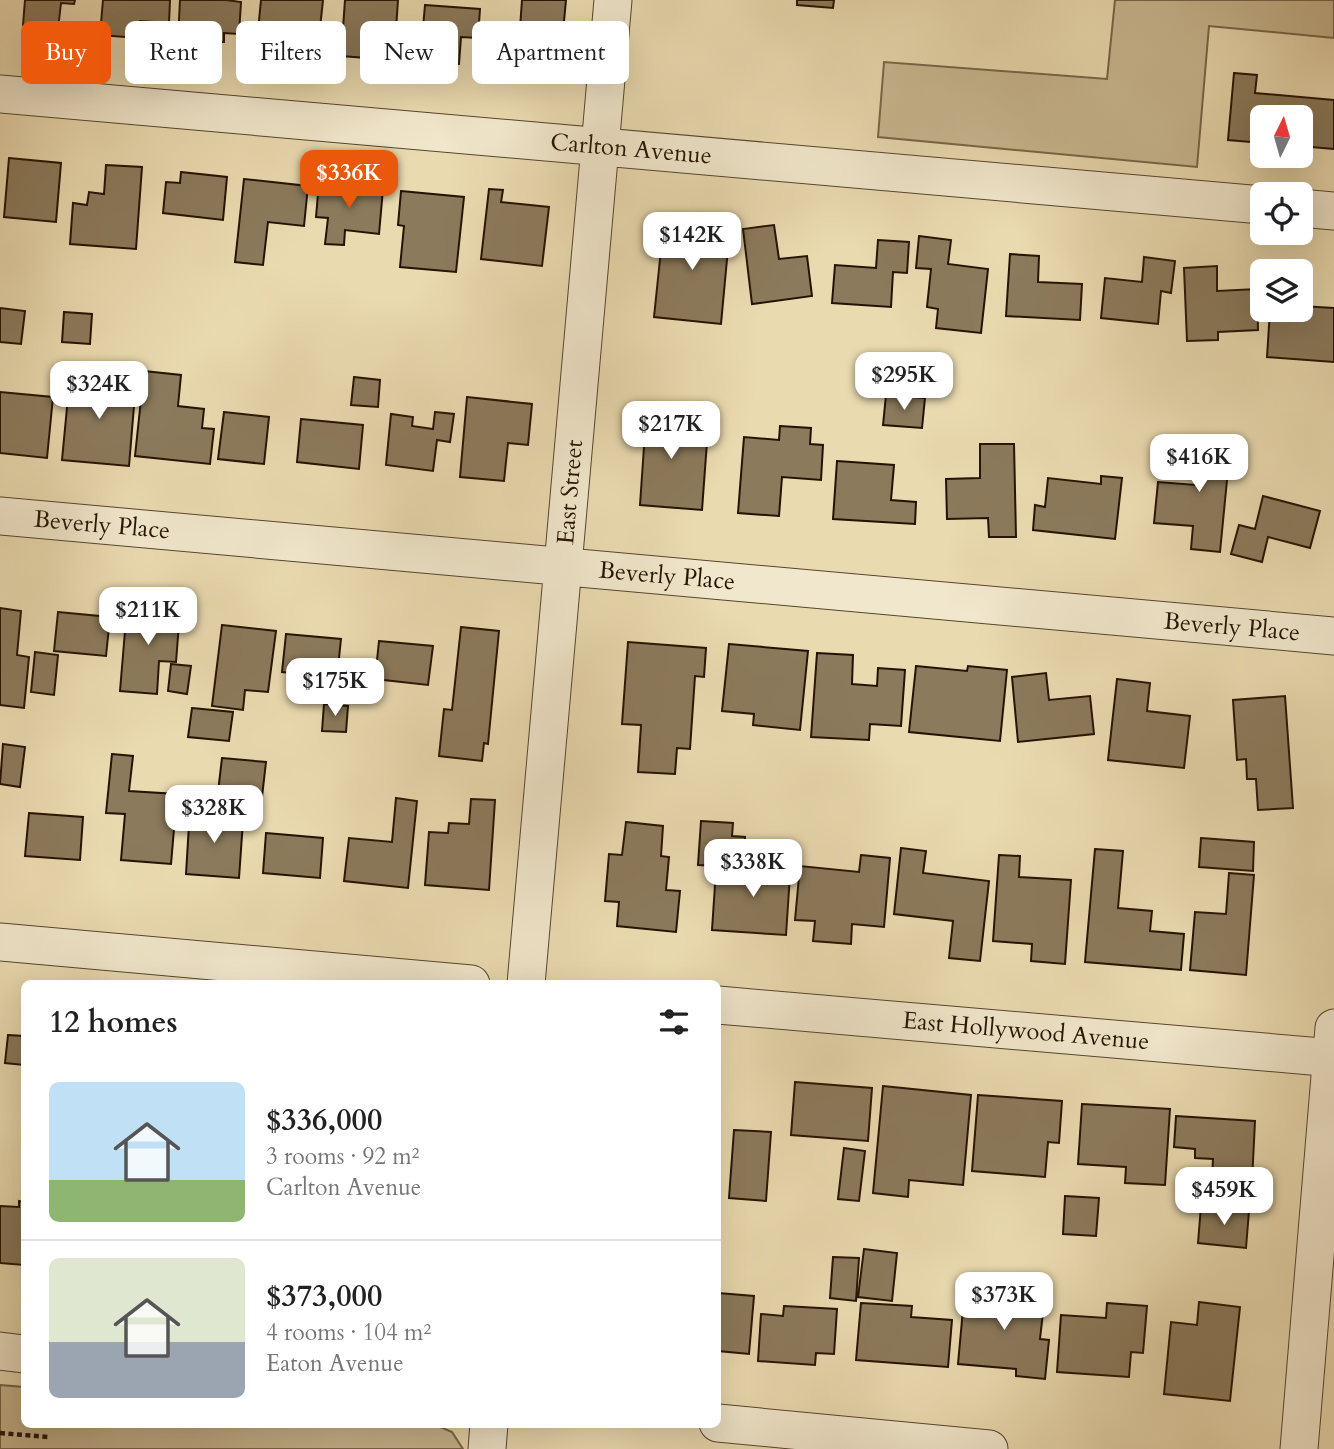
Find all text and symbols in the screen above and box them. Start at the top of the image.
chip: Buy [21,21,111,84]
chip: Rent [125,21,222,84]
chip: Filters [236,21,346,84]
chip: New [360,21,458,84]
chip: Apartment [472,21,629,84]
north arrow [1250,105,1312,168]
map controls [1250,105,1313,322]
street label: Carlton Avenue [549,126,713,172]
pin: $336K [300,150,398,210]
text: $336K [316,157,382,188]
button: locate [1250,182,1313,245]
pin: $142K [643,212,741,272]
text: $142K [659,219,725,250]
button: layers [1250,259,1313,322]
pin: $295K [855,352,953,412]
text: $295K [871,359,937,390]
pin: $324K [50,362,148,421]
text: $324K [66,368,132,399]
pin: $217K [622,402,720,461]
text: $217K [638,408,704,439]
pin: $416K [1150,434,1248,494]
street label: East Street [549,438,591,546]
text: $416K [1166,441,1232,472]
street label: Beverly Place [32,503,172,547]
street label: Beverly Place [597,554,737,598]
pin: $211K [99,588,197,647]
text: $211K [115,594,181,625]
street label: Beverly Place [1162,605,1302,649]
pin: $175K [286,658,384,718]
text: $175K [302,665,368,696]
pin: $328K [165,786,263,845]
text: $328K [181,792,247,823]
pin: $338K [704,839,802,899]
text: $338K [720,846,786,877]
text: 12 homes [49,1002,178,1043]
icon: filters [655,1003,693,1041]
street label: East Hollywood Avenue [901,1004,1151,1058]
text: $336,000 [266,1100,382,1141]
icon: home [105,1110,189,1194]
text: 3 rooms · 92 m² [266,1141,419,1172]
pin: $459K [1175,1168,1273,1227]
text: Carlton Avenue [266,1172,421,1203]
text: $459K [1191,1174,1257,1205]
pin: $373K [955,1272,1053,1332]
text: $373,000 [266,1276,382,1317]
text: $373K [971,1279,1037,1310]
icon: home [105,1286,189,1370]
text: 4 rooms · 104 m² [266,1317,431,1348]
text: Eaton Avenue [266,1348,404,1379]

